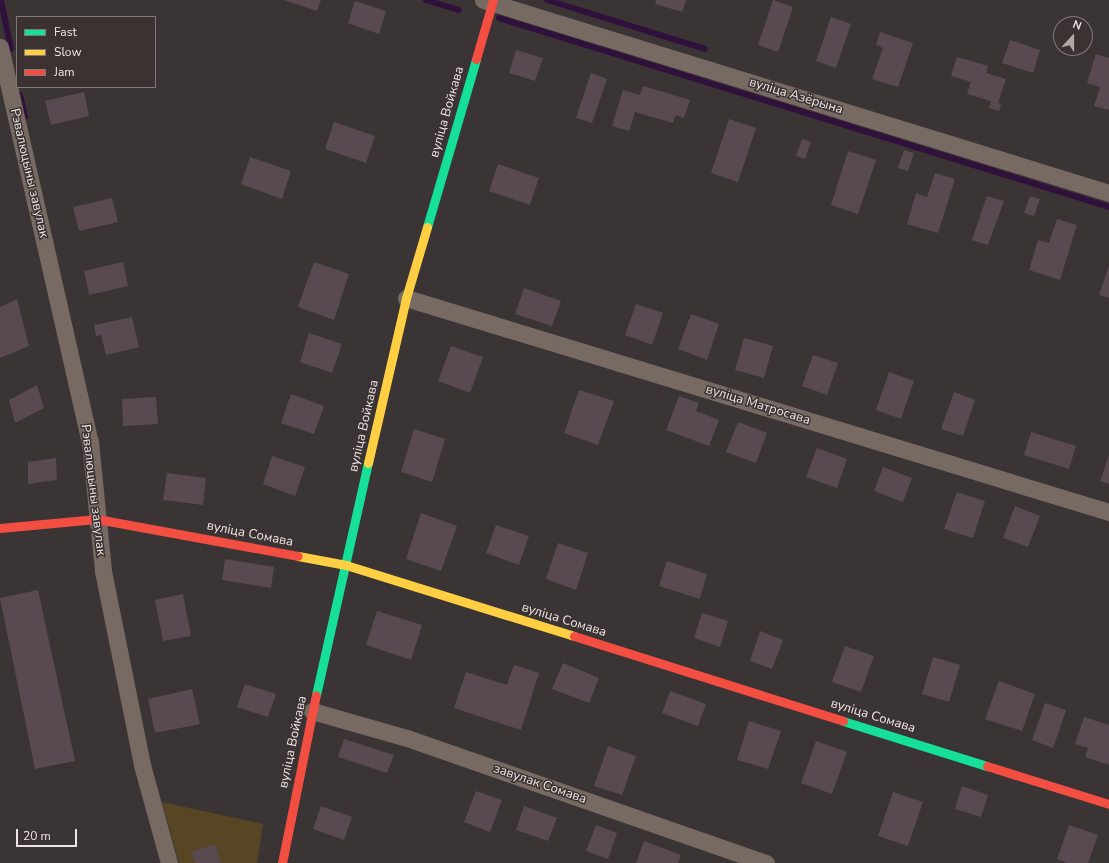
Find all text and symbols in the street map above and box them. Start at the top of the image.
legend [16,16,156,88]
north arrow [1053,16,1093,56]
text: N [1071,17,1084,34]
text: Fast [54,24,77,40]
text: Slow [54,44,82,60]
text: Jam [54,64,75,80]
street label: вуліца Войкава [427,65,467,159]
street label: вуліца Азёрына [747,74,845,118]
street label: Рэвалюцыны завулак [7,107,51,239]
street label: вуліца Войкава [346,378,382,474]
street label: вуліца Матросава [704,382,812,428]
street label: Рэвалюцыны завулак [77,423,109,557]
street label: вуліца Сомава [205,518,295,550]
street label: вуліца Сомава [520,600,608,640]
street label: вуліца Войкава [276,694,310,790]
street label: вуліца Сомава [829,696,917,736]
street label: завулак Сомава [491,761,589,807]
scale bar [18,821,79,847]
text: 20 m [23,828,51,844]

